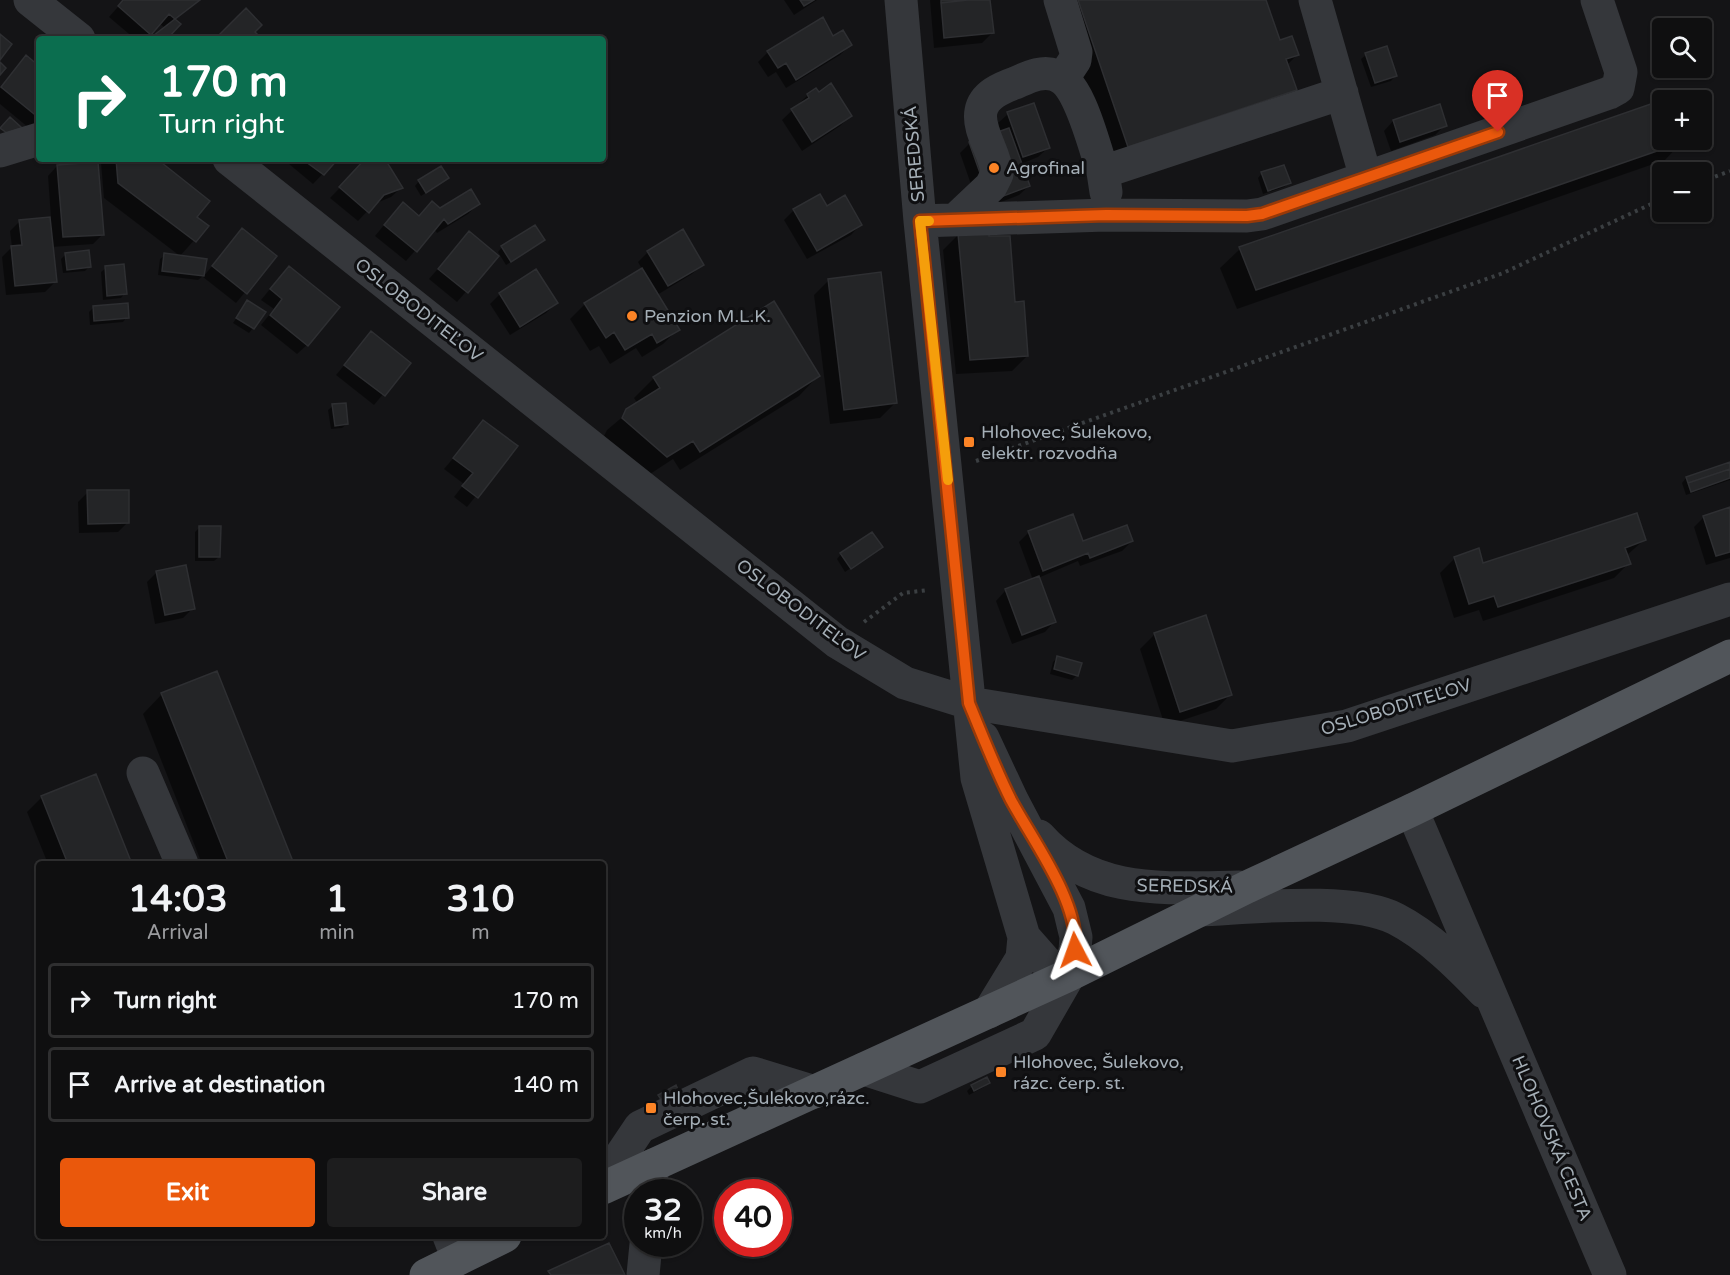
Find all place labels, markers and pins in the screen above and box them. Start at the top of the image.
pin [1472,70,1523,132]
place label: Agrofinal [1006,157,1085,179]
marker: Agrofinal [987,161,1001,175]
place label: Penzion M.L.K. [644,305,771,327]
marker: Penzion M.L.K. [625,309,639,323]
place label: Hlohovec, Šulekovo, elektr. rozvodňa [981,421,1152,464]
marker: Hlohovec, Šulekovo, elektr. rozvodňa [962,435,976,449]
place label: Hlohovec, Šulekovo, rázc. čerp. st. [1013,1051,1184,1094]
marker: Hlohovec, Šulekovo, rázc. čerp. st. [994,1065,1008,1079]
place label: Hlohovec,Šulekovo,rázc. čerp. st. [663,1087,870,1130]
marker: Hlohovec,Šulekovo,rázc. čerp. st. [644,1101,658,1115]

